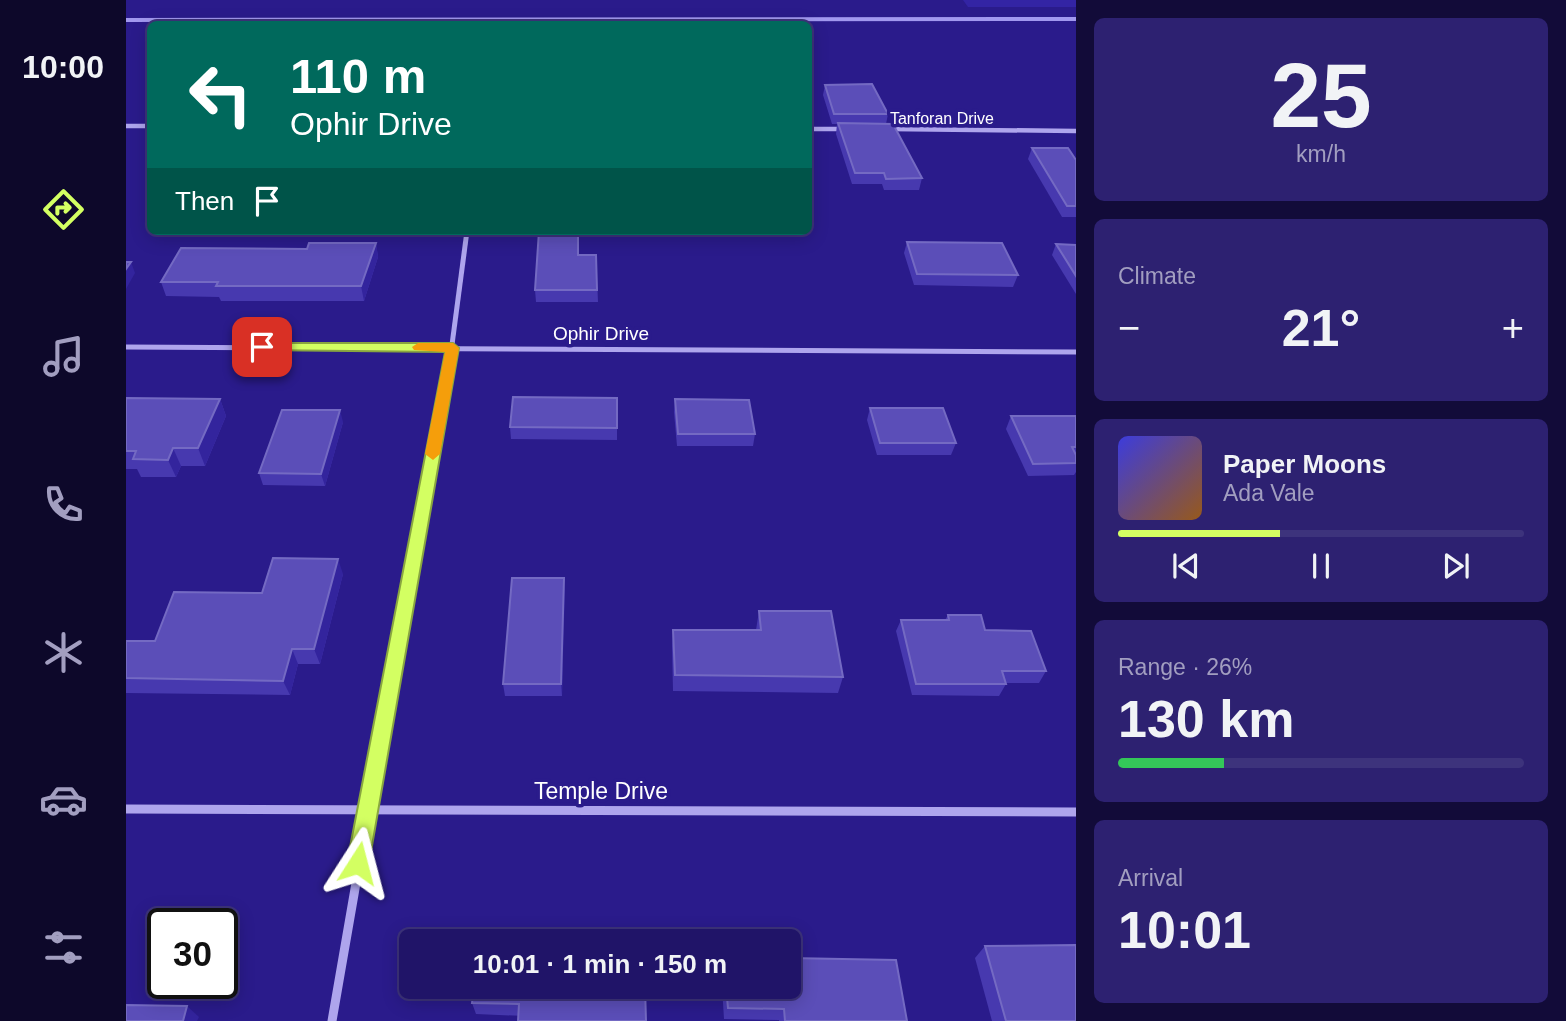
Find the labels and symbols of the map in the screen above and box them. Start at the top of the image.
street label: Tanforan Drive [890,110,994,127]
pin [232,317,292,377]
street label: Ophir Drive [553,323,649,344]
street label: Temple Drive [534,778,668,804]
position arrow [321,826,395,900]
speed limit sign: 30 [147,908,238,999]

